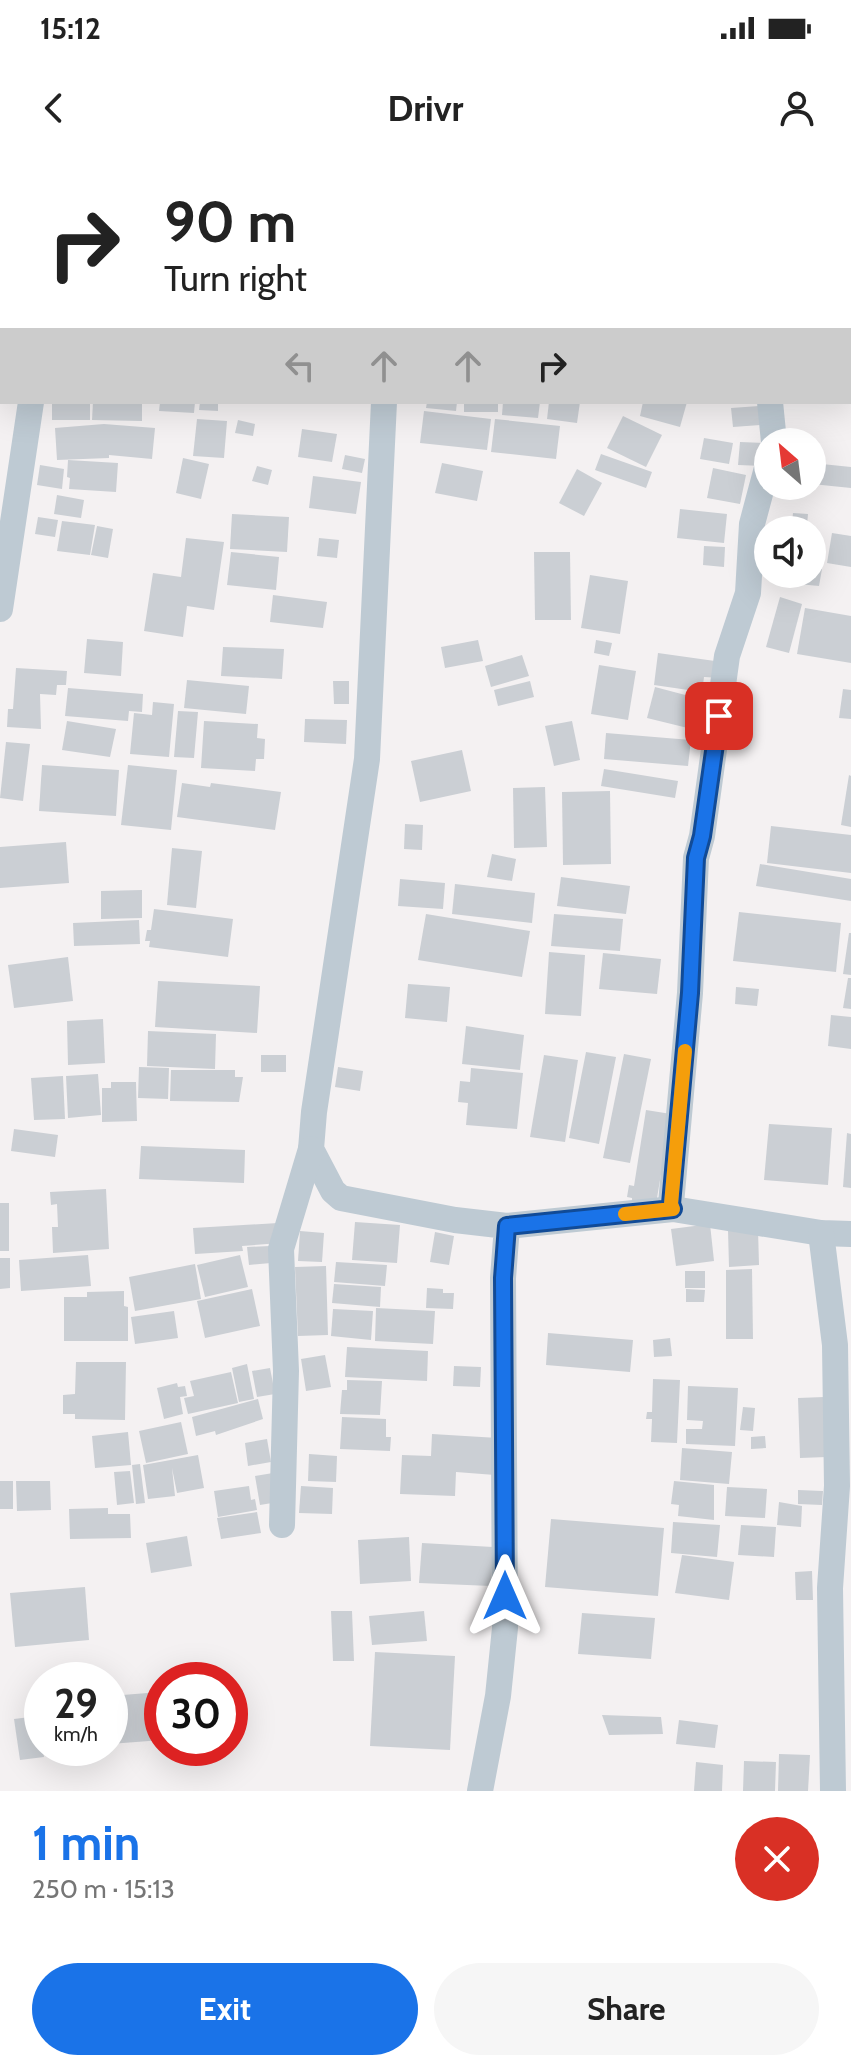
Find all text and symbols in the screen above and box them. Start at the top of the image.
text: 15:12 [40,10,101,47]
icon: back [32,86,76,130]
text: Drivr [388,86,463,130]
icon: person [775,86,819,130]
text: 90 m [164,188,296,256]
icon: right [32,192,136,296]
text: Turn right [164,256,307,300]
icon: left [278,344,322,388]
icon: ahead [362,344,406,388]
icon: ahead [446,344,490,388]
icon: right [530,344,574,388]
north arrow [754,428,826,500]
map controls [754,428,826,588]
button: sound [754,516,826,588]
pin [685,682,753,750]
icon: arrive [697,694,741,738]
position arrow [463,1554,547,1638]
speed limit sign: 30 [144,1662,248,1766]
text: 29 [54,1679,98,1728]
text: km/h [54,1722,98,1746]
text: 1 min [32,1814,140,1872]
button: close [735,1817,819,1901]
text: 250 m · 15:13 [32,1873,175,1905]
button: Exit [32,1963,418,2055]
button: Share [434,1963,819,2055]

